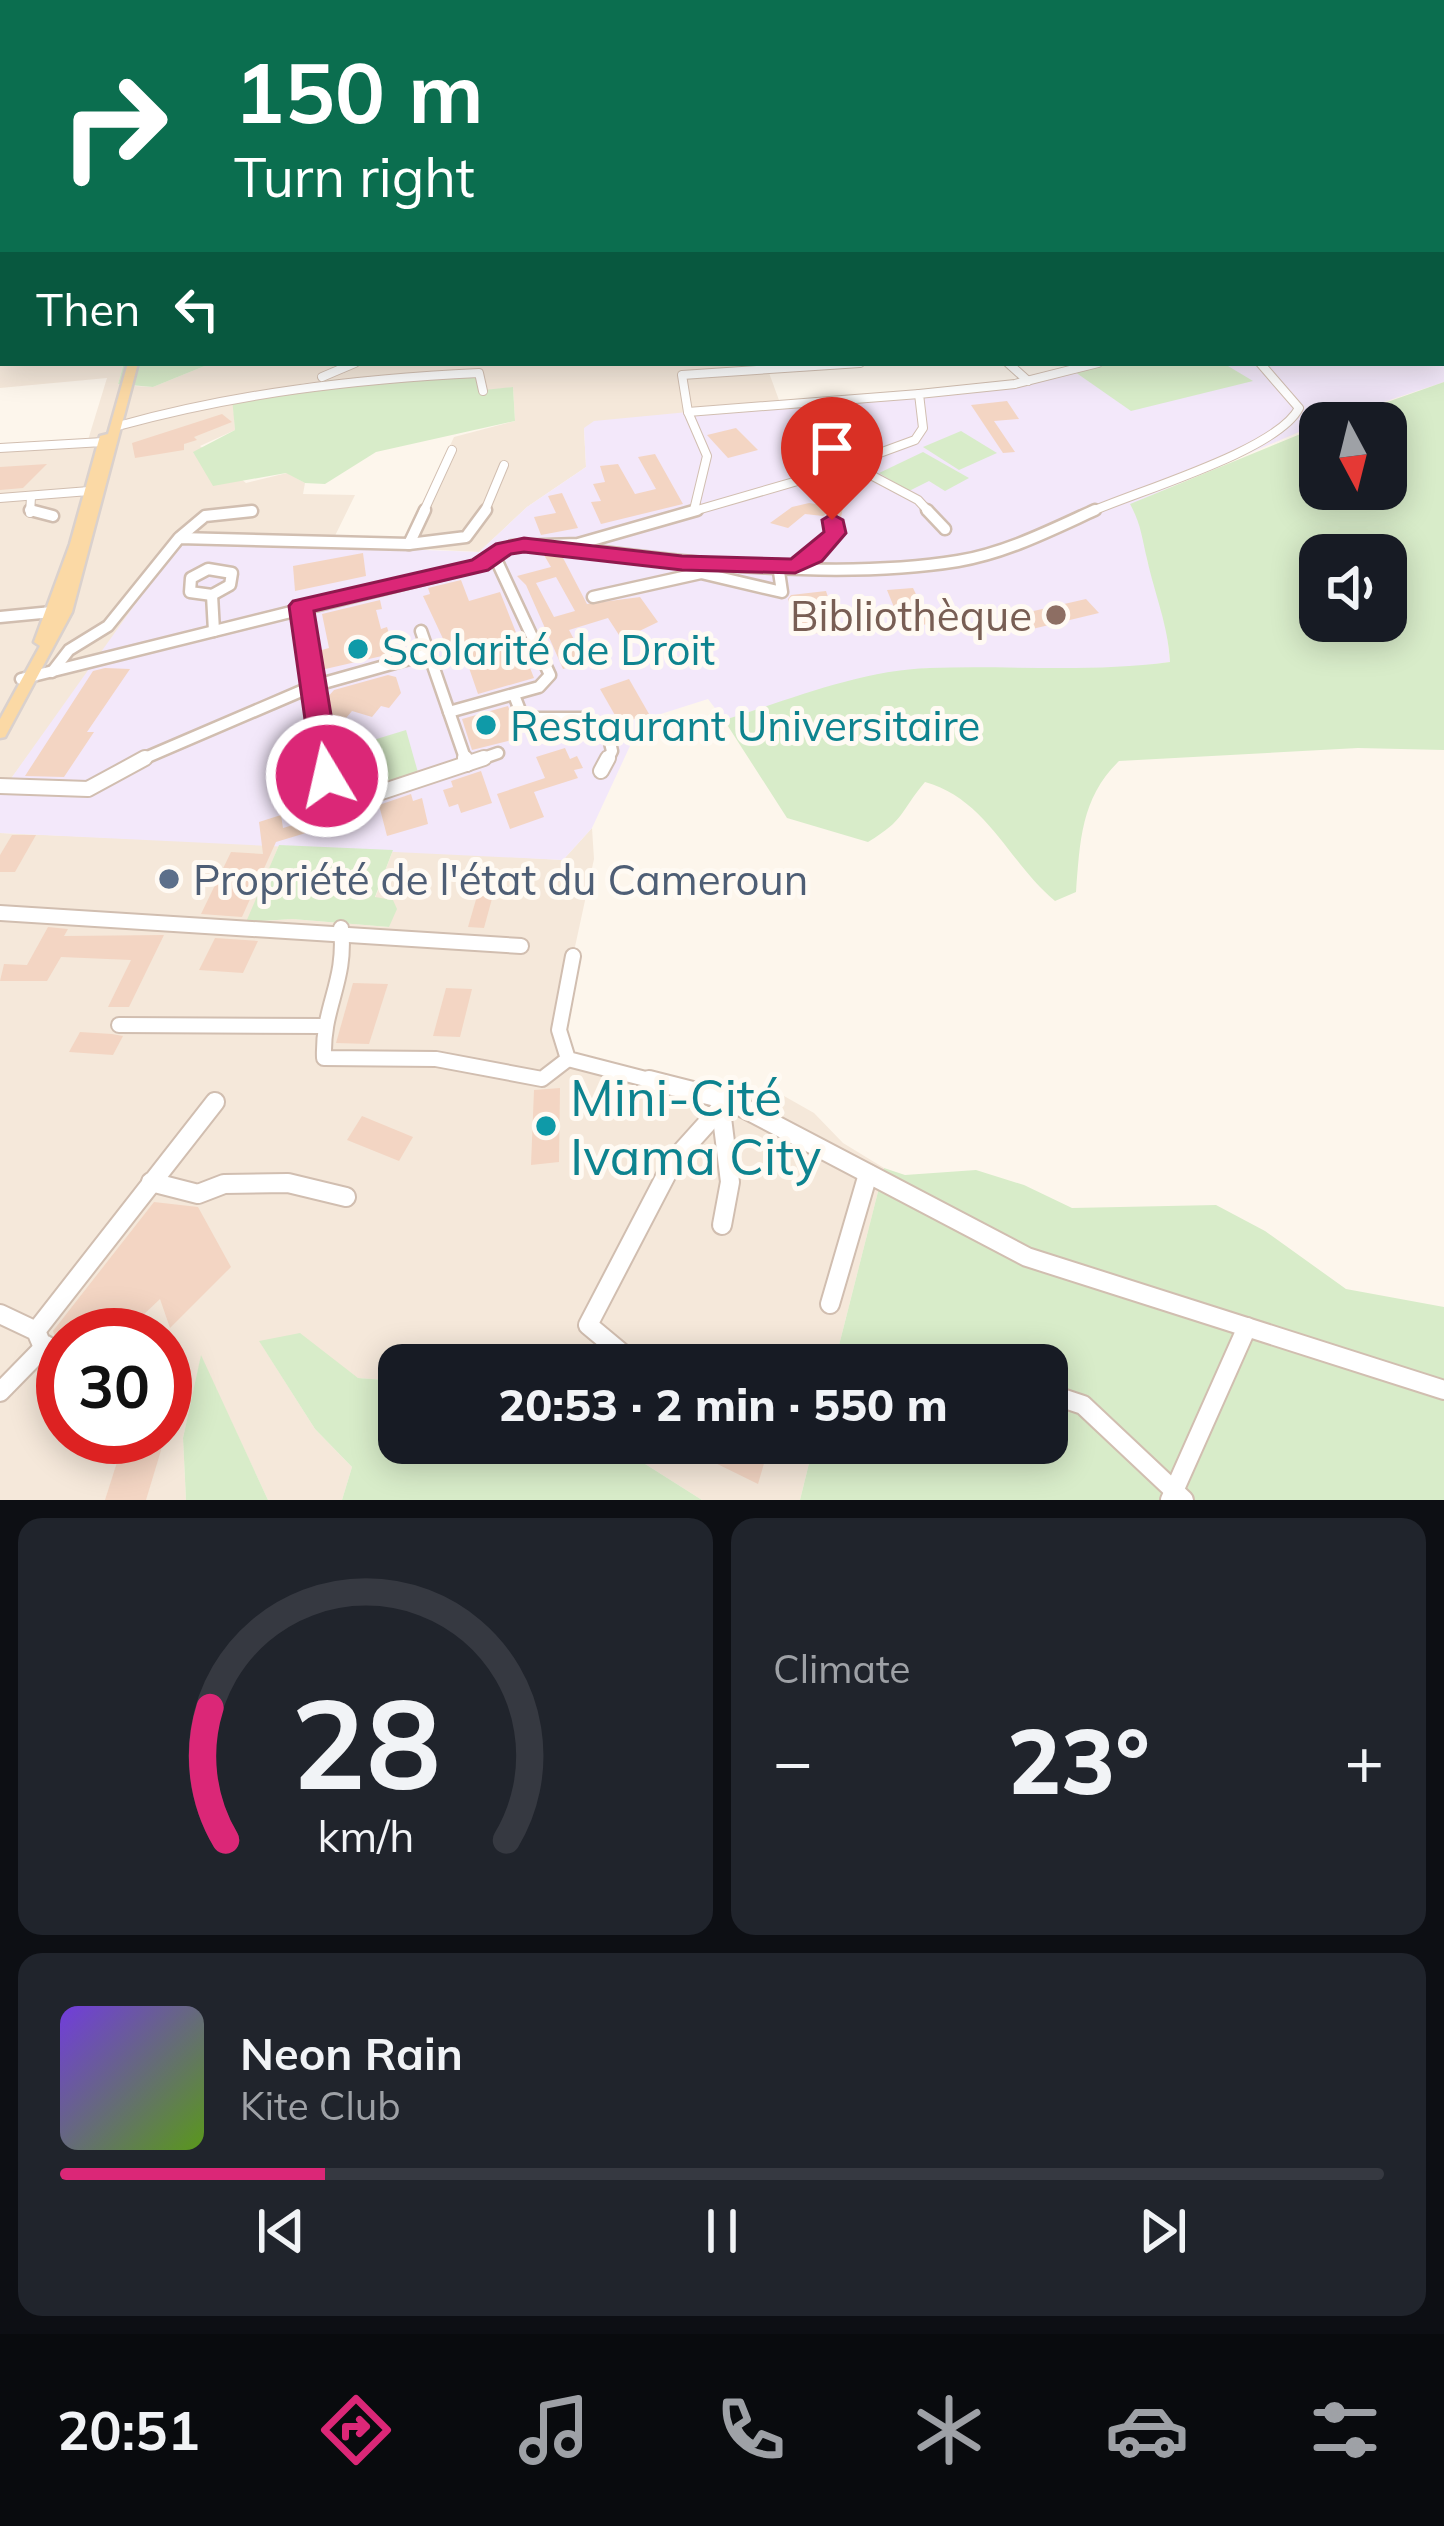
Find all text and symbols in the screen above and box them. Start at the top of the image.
text: 150 m [234,39,484,144]
icon: right [36,48,192,204]
text: Turn right [234,143,475,211]
icon: left [164,276,230,342]
text: Then [36,281,140,337]
pin [781,397,883,520]
north arrow [1299,402,1407,510]
map controls [1299,402,1407,642]
icon: arrive [799,415,865,481]
button: sound [1299,534,1407,642]
place label: Bibliothèque [790,589,1032,642]
marker: Bibliothèque [1043,602,1069,628]
place label: Scolarité de Droit [382,623,715,676]
marker: Scolarité de Droit [345,636,371,662]
place label: Restaurant Universitaire [510,699,980,752]
marker: Restaurant Universitaire [473,712,499,738]
position arrow [264,713,390,839]
place label: Propriété de l'état du Cameroun [193,853,808,906]
marker: Propriété de l'état du Cameroun [156,866,182,892]
place label: Mini-Cité Ivama City [570,1065,821,1188]
marker: Mini-Cité Ivama City [533,1113,559,1139]
speed limit sign: 30 [36,1308,192,1464]
text: 20:53 · 2 min · 550 m [498,1376,948,1432]
text: Climate [773,1644,911,1693]
text: 28 [291,1664,440,1820]
text: 23° [1007,1704,1150,1817]
text: − [773,1719,813,1802]
text: + [1344,1719,1384,1802]
text: km/h [317,1808,414,1862]
text: Neon Rain [240,2025,463,2081]
text: Kite Club [240,2081,401,2130]
icon: previous [248,2198,314,2264]
icon: pause [689,2198,755,2264]
icon: next [1130,2198,1196,2264]
icon: directions [314,2388,398,2472]
icon: music [512,2388,596,2472]
icon: phone [709,2388,793,2472]
icon: climate [907,2388,991,2472]
icon: car [1105,2388,1189,2472]
icon: filters [1303,2388,1387,2472]
text: 20:51 [57,2396,200,2464]

